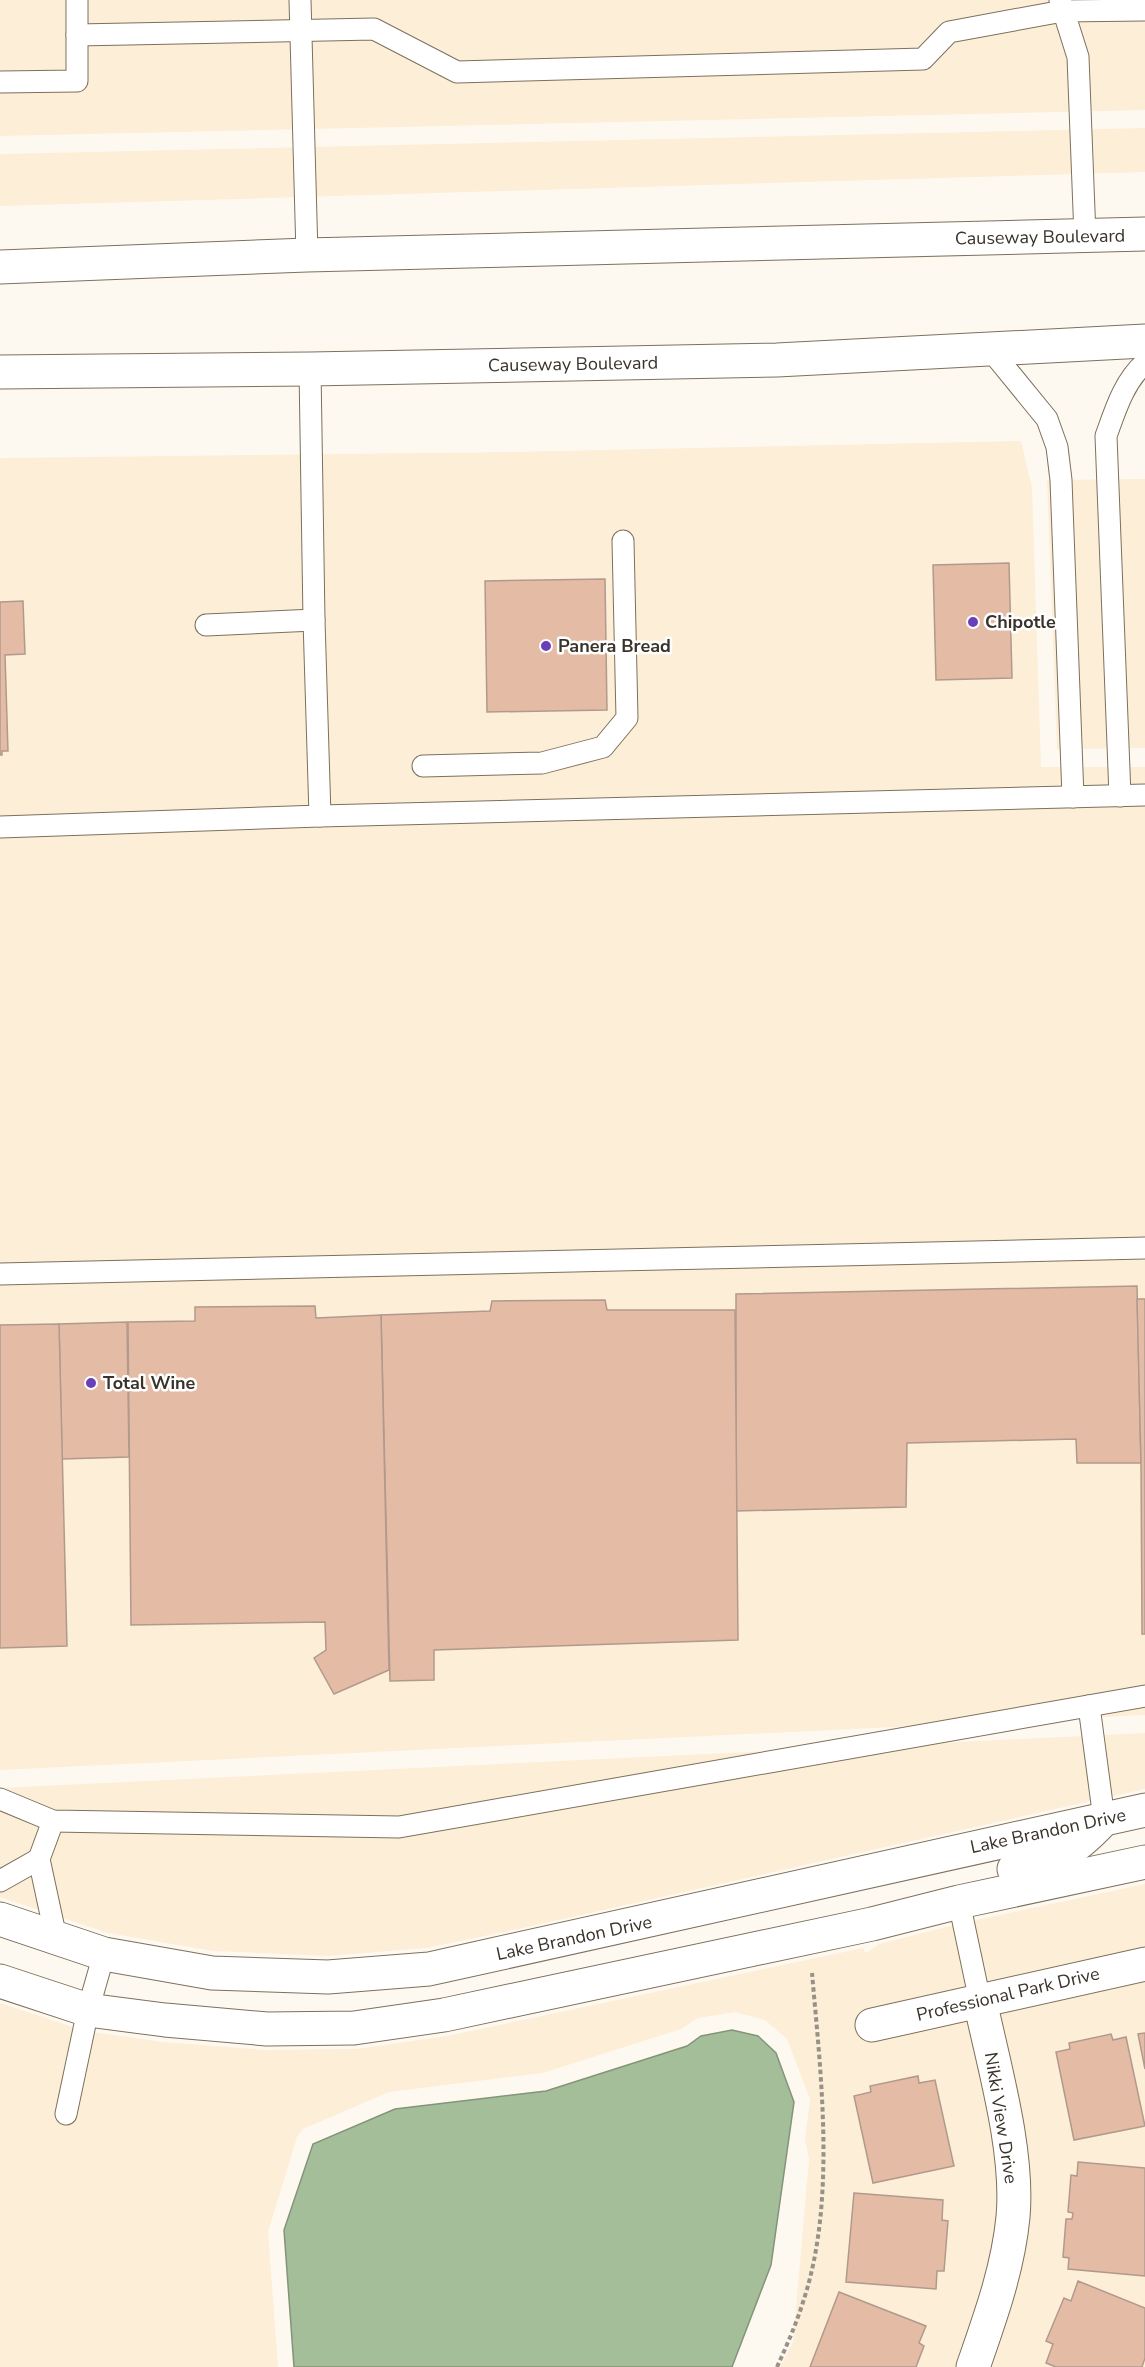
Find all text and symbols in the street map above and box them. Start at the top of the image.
street label: Causeway Boulevard [955,224,1125,250]
street label: Causeway Boulevard [488,351,658,377]
place label: Chipotle [985,610,1056,634]
marker: Chipotle [966,615,980,629]
place label: Panera Bread [558,634,671,658]
marker: Panera Bread [539,639,553,653]
place label: Total Wine [103,1371,196,1395]
marker: Total Wine [84,1376,98,1390]
street label: Lake Brandon Drive [968,1803,1128,1859]
street label: Lake Brandon Drive [494,1910,654,1966]
street label: Professional Park Drive [914,1961,1102,2027]
street label: Nikki View Drive [979,2051,1023,2185]

